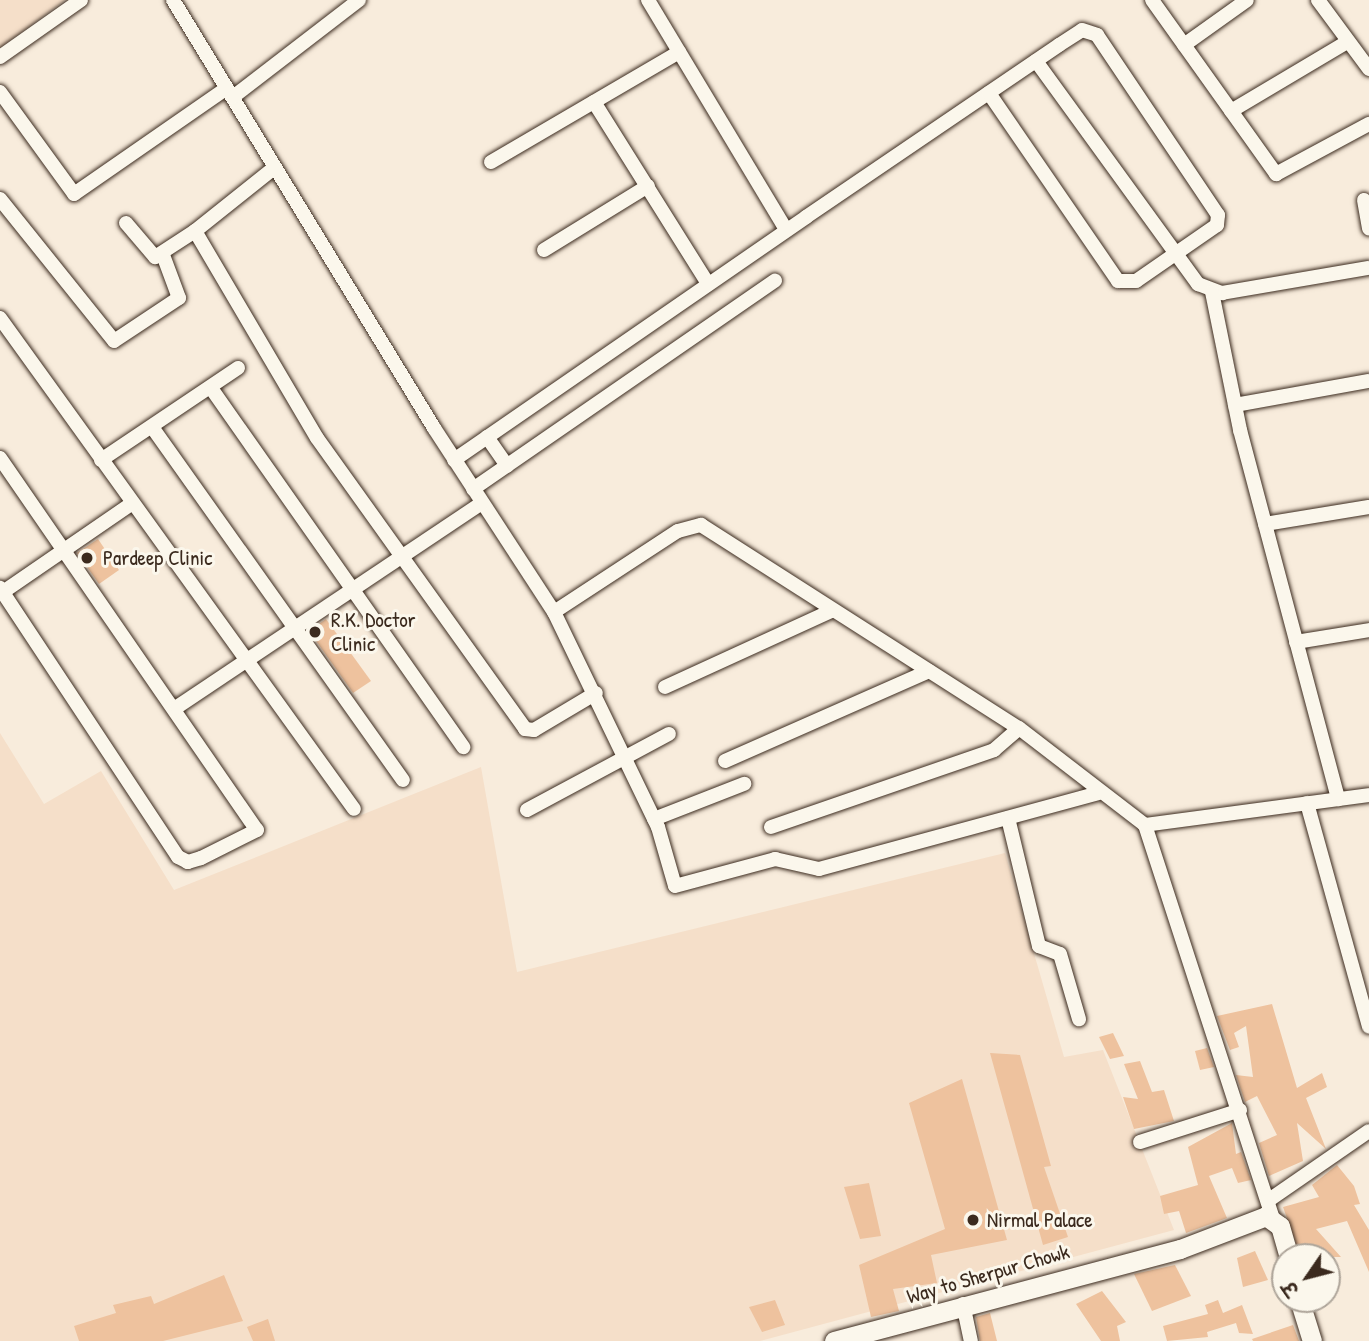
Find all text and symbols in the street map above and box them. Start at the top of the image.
place label: Pardeep Clinic [103,545,212,571]
marker: Pardeep Clinic [77,548,97,568]
place label: R.K. Doctor Clinic [331,607,416,657]
marker: R.K. Doctor Clinic [305,622,325,642]
place label: Nirmal Palace [987,1207,1093,1233]
marker: Nirmal Palace [965,1212,981,1228]
street label: Way to Sherpur Chowk [904,1239,1072,1309]
north arrow [1271,1243,1341,1313]
text: उ [1276,1276,1305,1302]

